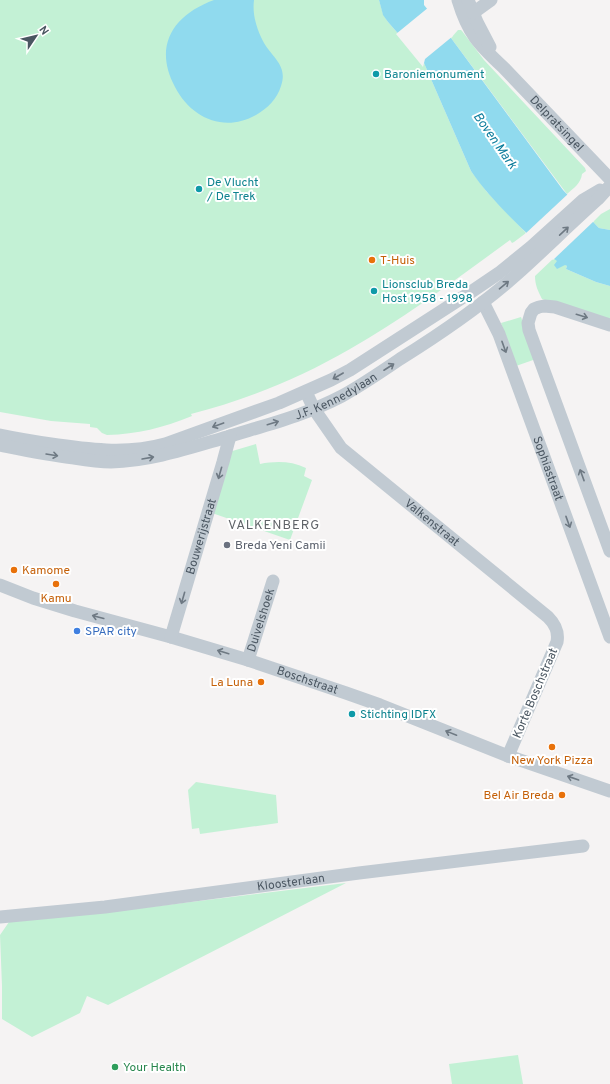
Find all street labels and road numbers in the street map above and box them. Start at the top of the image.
street label: Delpratsingel [526,93,587,155]
street label: J.F. Kennedylaan [293,369,381,424]
street label: Sophiastraat [528,434,566,503]
street label: Valkenstraat [401,496,463,551]
street label: Bouwerijstraat [183,497,221,577]
street label: Duivelshoek [244,586,279,654]
street label: Korte Boschstraat [510,646,562,741]
street label: Boschstraat [274,663,340,699]
street label: Kloosterlaan [256,871,326,896]

